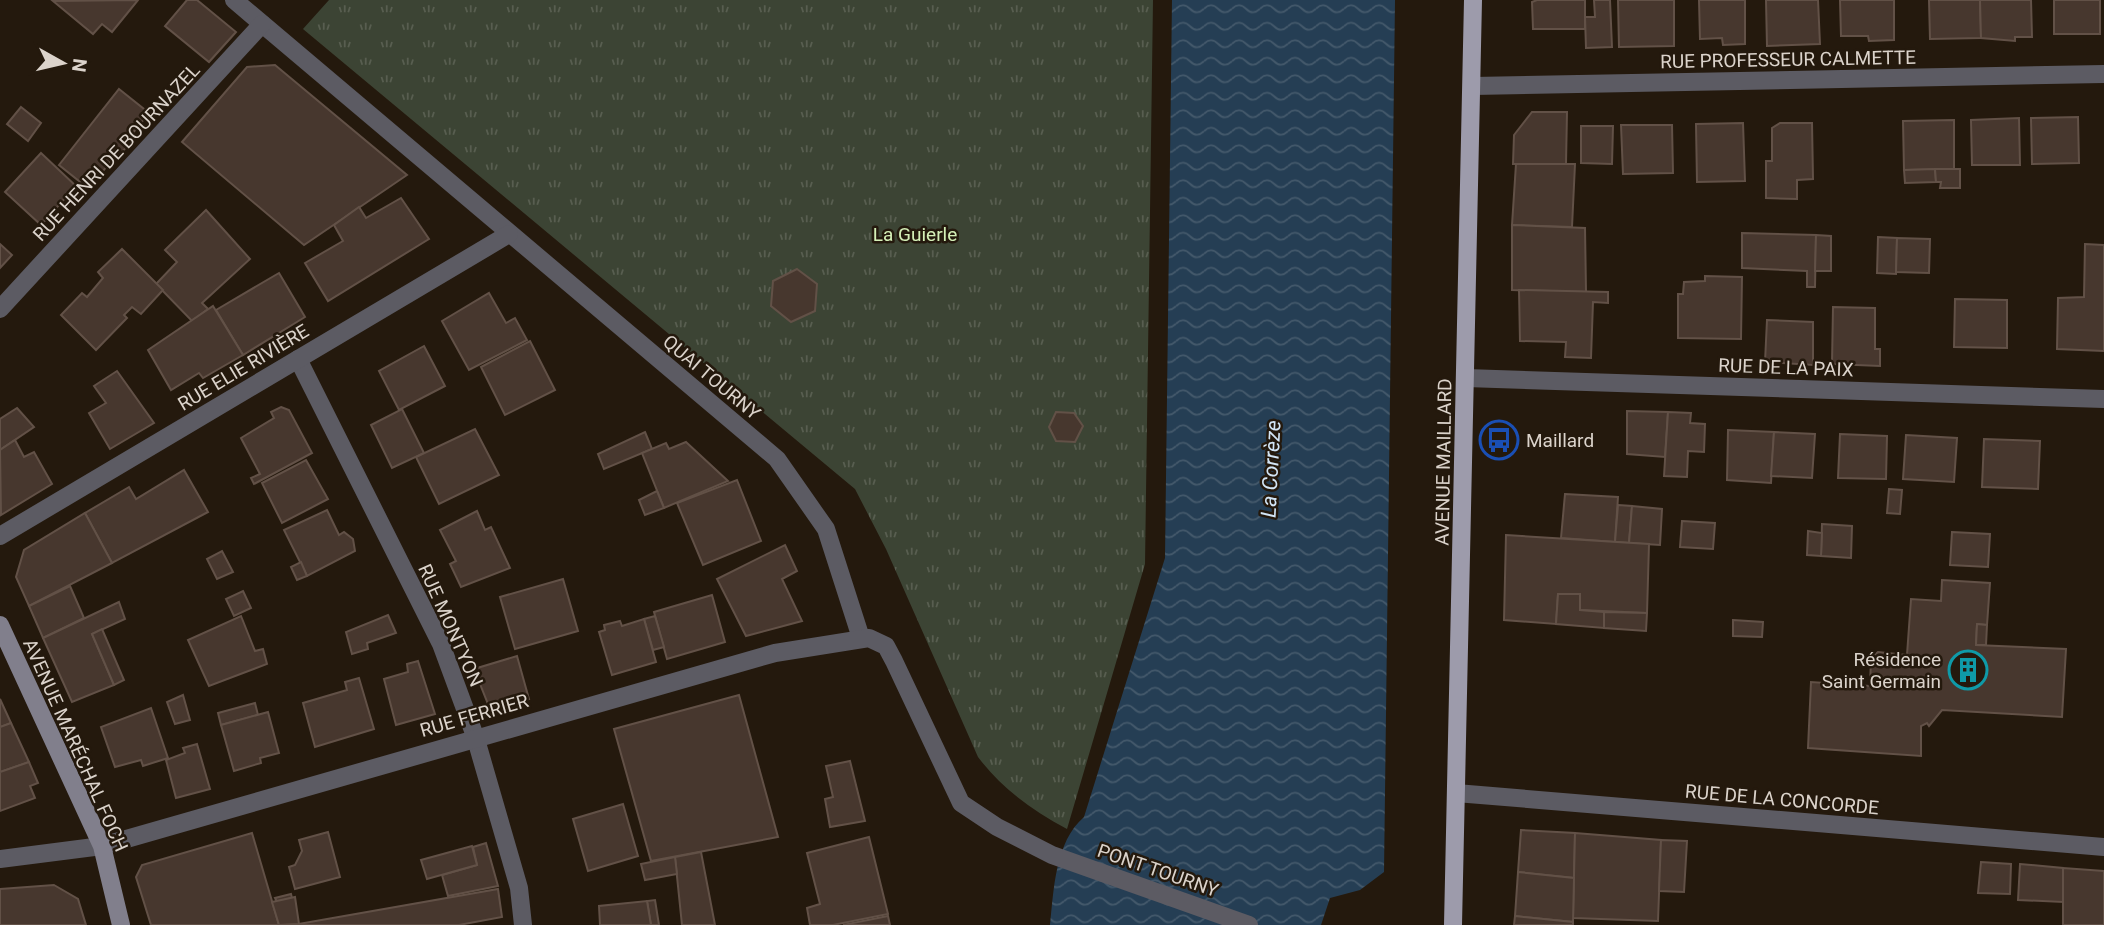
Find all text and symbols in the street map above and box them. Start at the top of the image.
north arrow [28,28,98,98]
street label: RUE PROFESSEUR CALMETTE [1660,46,1916,73]
street label: RUE HENRI DE BOURNAZEL [28,58,204,246]
park label: La Guierle [873,223,957,246]
street label: RUE ELIE RIVIÈRE [174,319,313,416]
street label: QUAI TOURNY [658,330,765,425]
street label: RUE DE LA PAIX [1718,354,1854,381]
street label: AVENUE MAILLARD [1431,378,1456,546]
bus stop icon: Maillard [1478,419,1520,461]
water label: La Corrèze [1256,420,1286,518]
place label: Maillard [1526,429,1594,452]
street label: RUE MONTYON [413,560,488,690]
street label: AVENUE MARÉCHAL FOCH [18,635,133,855]
place label: Résidence Saint Germain [1822,648,1941,693]
building icon: Résidence Saint Germain [1947,649,1989,691]
street label: RUE FERRIER [417,689,531,742]
street label: RUE DE LA CONCORDE [1684,780,1880,819]
street label: PONT TOURNY [1094,839,1222,902]

